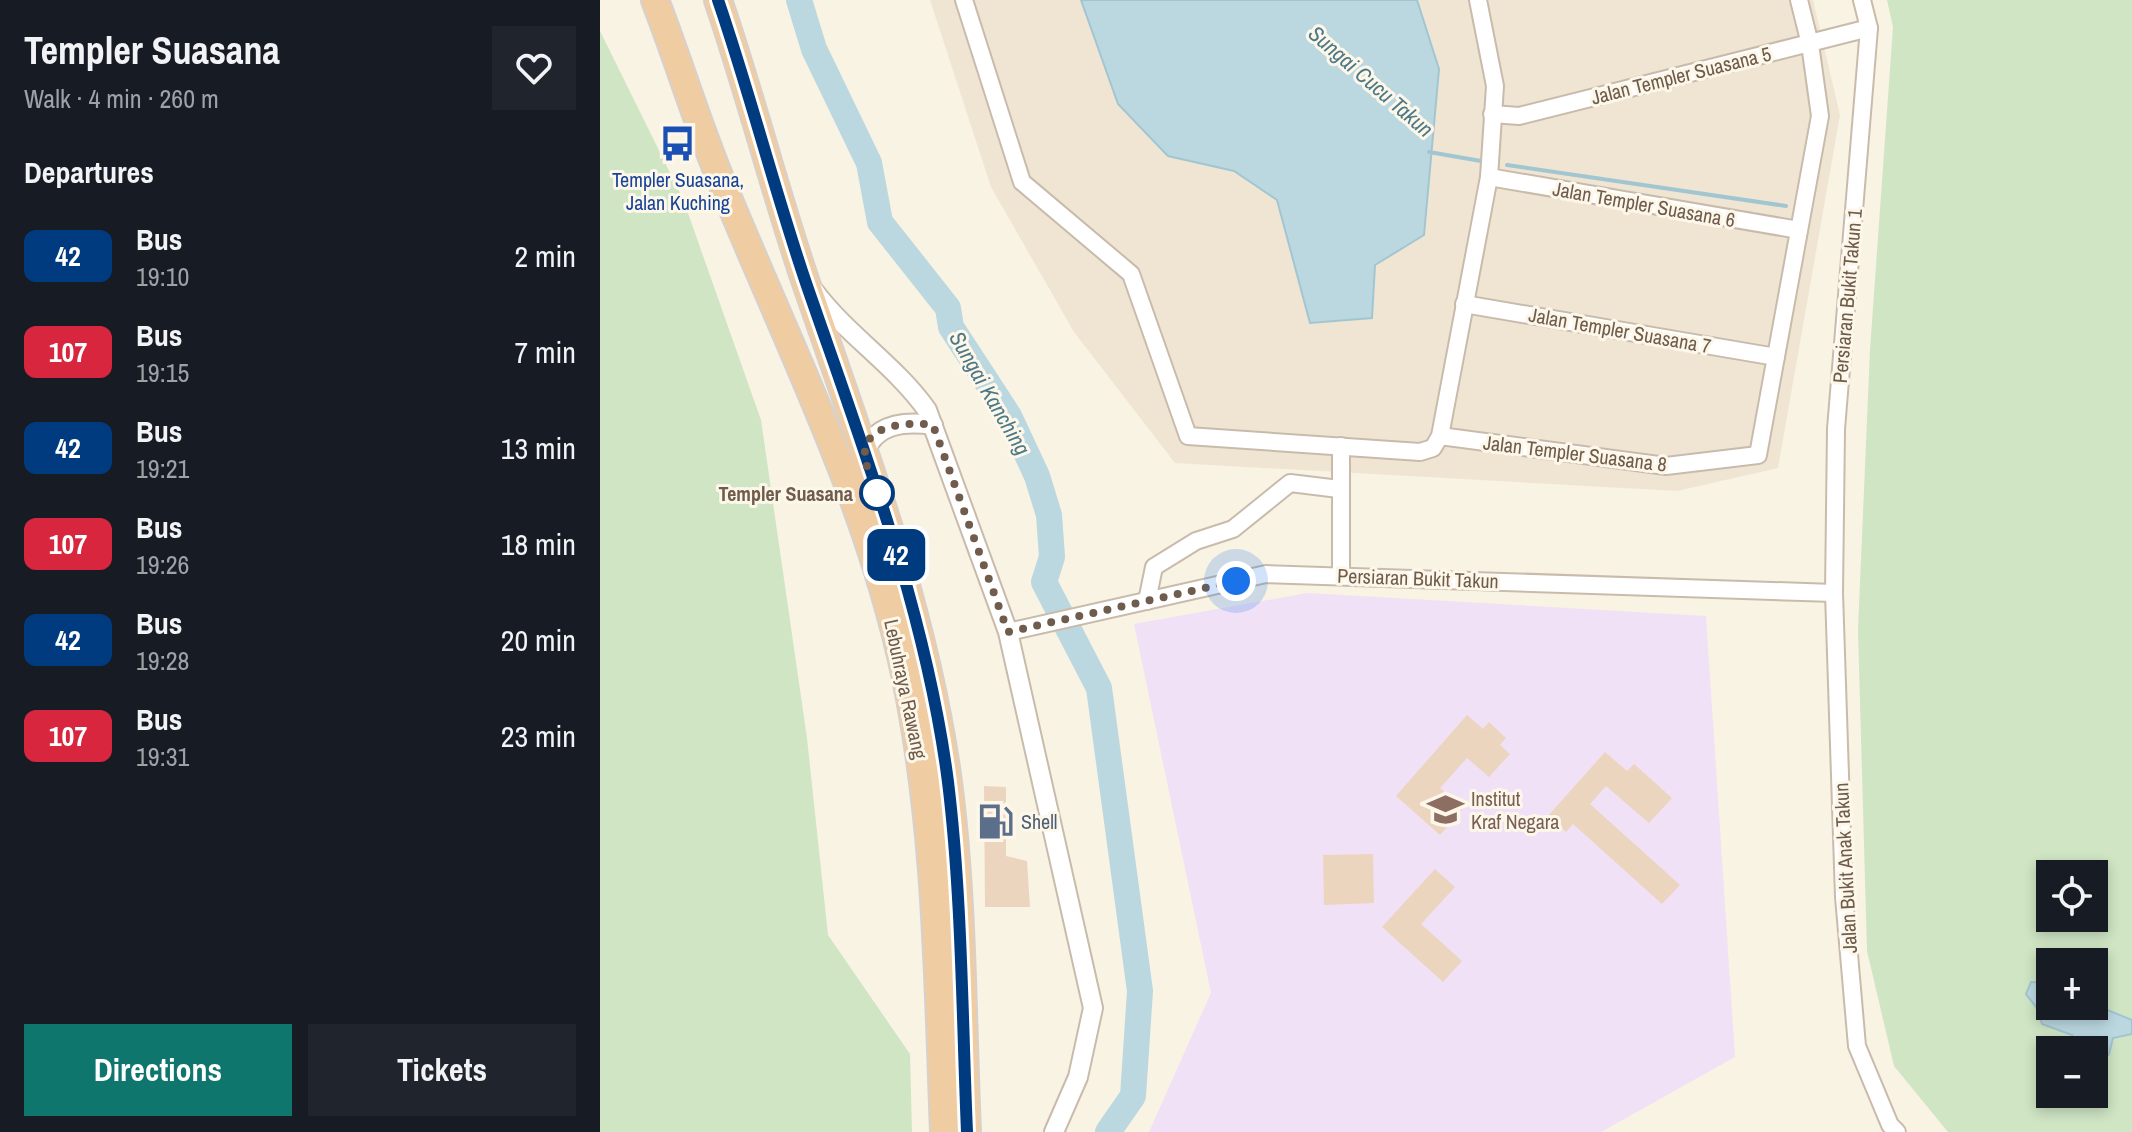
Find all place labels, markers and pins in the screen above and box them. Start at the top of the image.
bus stop icon: Templer Suasana, Jalan Kuching [659,125,697,163]
place label: Templer Suasana, Jalan Kuching [612,166,744,216]
marker: Templer Suasana [860,476,894,510]
place label: Templer Suasana [718,480,853,507]
place label: Institut Kraf Negara [1471,785,1559,835]
school or university icon: Institut Kraf Negara [1426,790,1464,828]
fuel station icon: Shell [976,802,1014,840]
place label: Shell [1021,808,1057,835]

